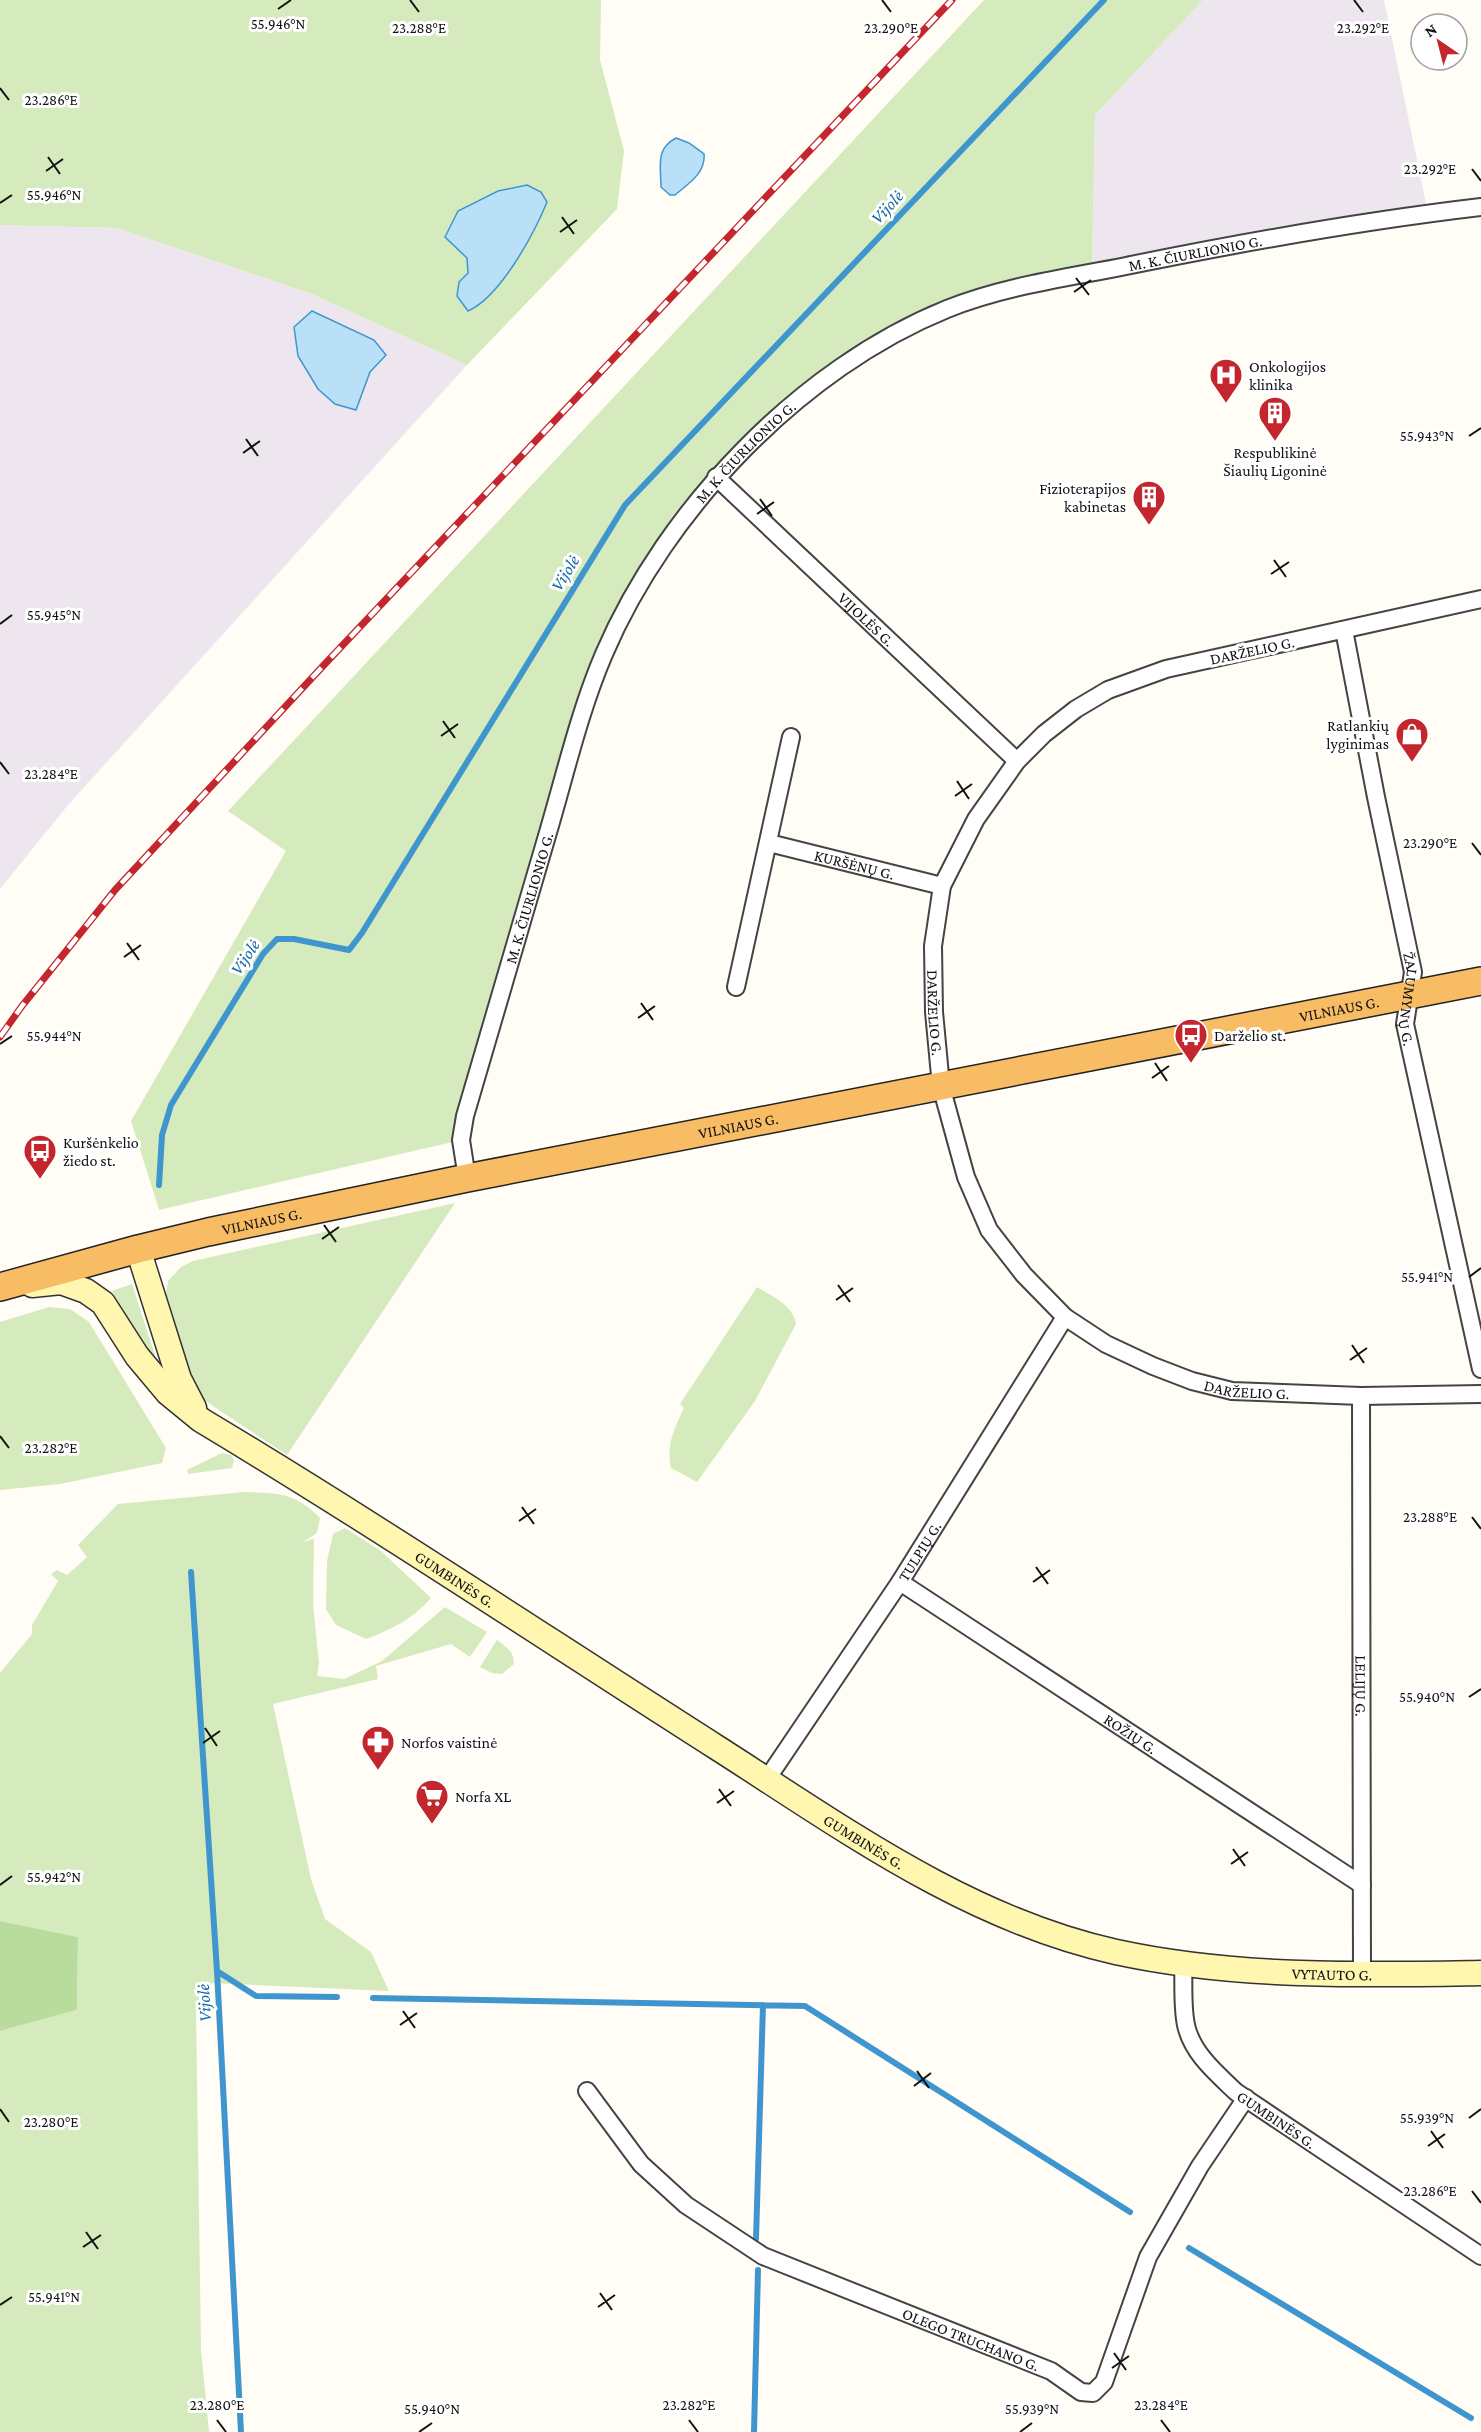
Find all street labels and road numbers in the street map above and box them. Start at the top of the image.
street label: M. K. ČIURLIONIO G. [1127,232,1263,274]
street label: M. K. ČIURLIONIO G. [692,398,799,506]
street label: VIJOLĖS G. [835,589,898,650]
street label: DARŽELIO G. [1208,633,1296,668]
street label: M. K. ČIURLIONIO G. [502,831,557,966]
street label: KURŠĖNŲ G. [812,847,896,883]
street label: ŽALUMYNŲ G. [1394,950,1421,1047]
street label: DARŽELIO G. [924,970,946,1056]
street label: VILNIAUS G. [1298,993,1380,1025]
street label: VILNIAUS G. [697,1110,780,1142]
street label: VILNIAUS G. [220,1205,303,1238]
street label: DARŽELIO G. [1202,1376,1290,1402]
street label: TULPIŲ G. [895,1518,945,1584]
street label: GUMBINĖS G. [412,1548,498,1611]
street label: LELIJŲ G. [1351,1655,1370,1717]
street label: ROŽIŲ G. [1101,1710,1160,1757]
street label: GUMBINĖS G. [820,1811,907,1873]
street label: VYTAUTO G. [1291,1965,1372,1983]
street label: GUMBINĖS G. [1234,2087,1319,2152]
street label: OLEGO TRUCHANO G. [900,2305,1042,2374]

